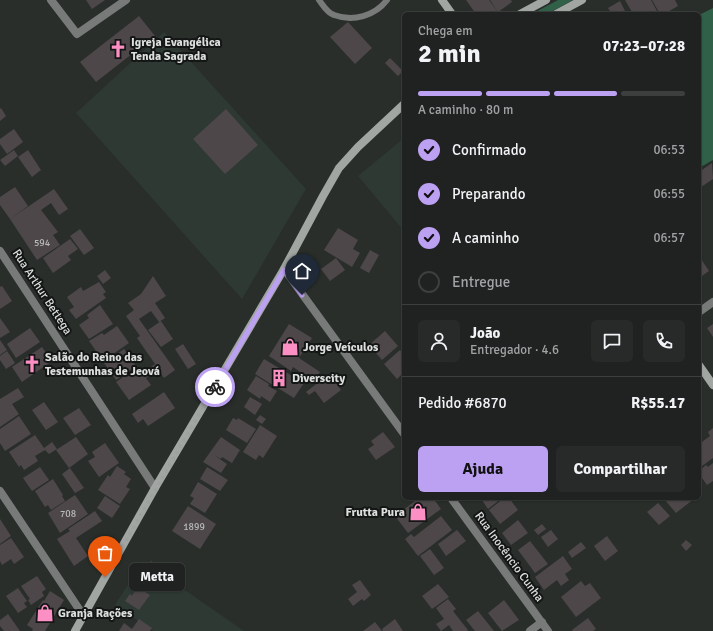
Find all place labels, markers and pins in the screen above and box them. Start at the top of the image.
place label: Igreja Evangélica Tenda Sagrada [131,35,221,64]
church icon: Igreja Evangélica Tenda Sagrada [108,39,128,59]
pin [285,254,319,295]
shop icon: Jorge Veículos [280,337,300,357]
place label: Jorge Veículos [303,340,379,355]
place label: Salão do Reino das Testemunhas de Jeová [45,350,160,379]
church icon: Salão do Reino das Testemunhas de Jeová [22,354,42,374]
building icon: Diverscity [269,368,289,388]
place label: Diverscity [292,371,345,386]
shop icon: Frutta Pura [408,502,428,522]
place label: Frutta Pura [345,505,405,520]
pin [88,536,122,577]
callout: Metta [129,563,185,591]
shop icon: Granja Rações [35,603,55,623]
place label: Granja Rações [58,606,133,621]

